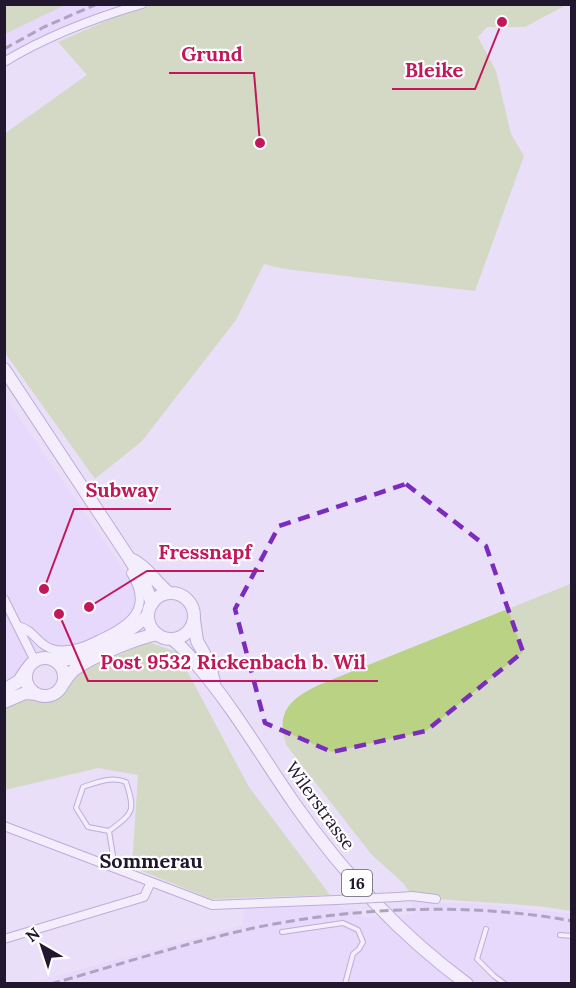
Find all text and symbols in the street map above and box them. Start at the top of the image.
callout: Grund [169,35,254,73]
text: Grund [181,41,243,66]
callout: Bleike [392,51,475,89]
text: Bleike [405,57,464,82]
callout: Subway [74,471,171,509]
text: Subway [86,477,158,502]
callout: Fressnapf [147,533,264,571]
text: Fressnapf [158,539,253,564]
callout: Post 9532 Rickenbach b. Wil [88,643,378,681]
text: Post 9532 Rickenbach b. Wil [100,649,366,674]
street label: Wilerstrasse [281,757,360,855]
district label: Sommerau [99,848,203,873]
road number: 16 [342,870,372,896]
north arrow [12,916,72,976]
text: N [21,923,44,946]

